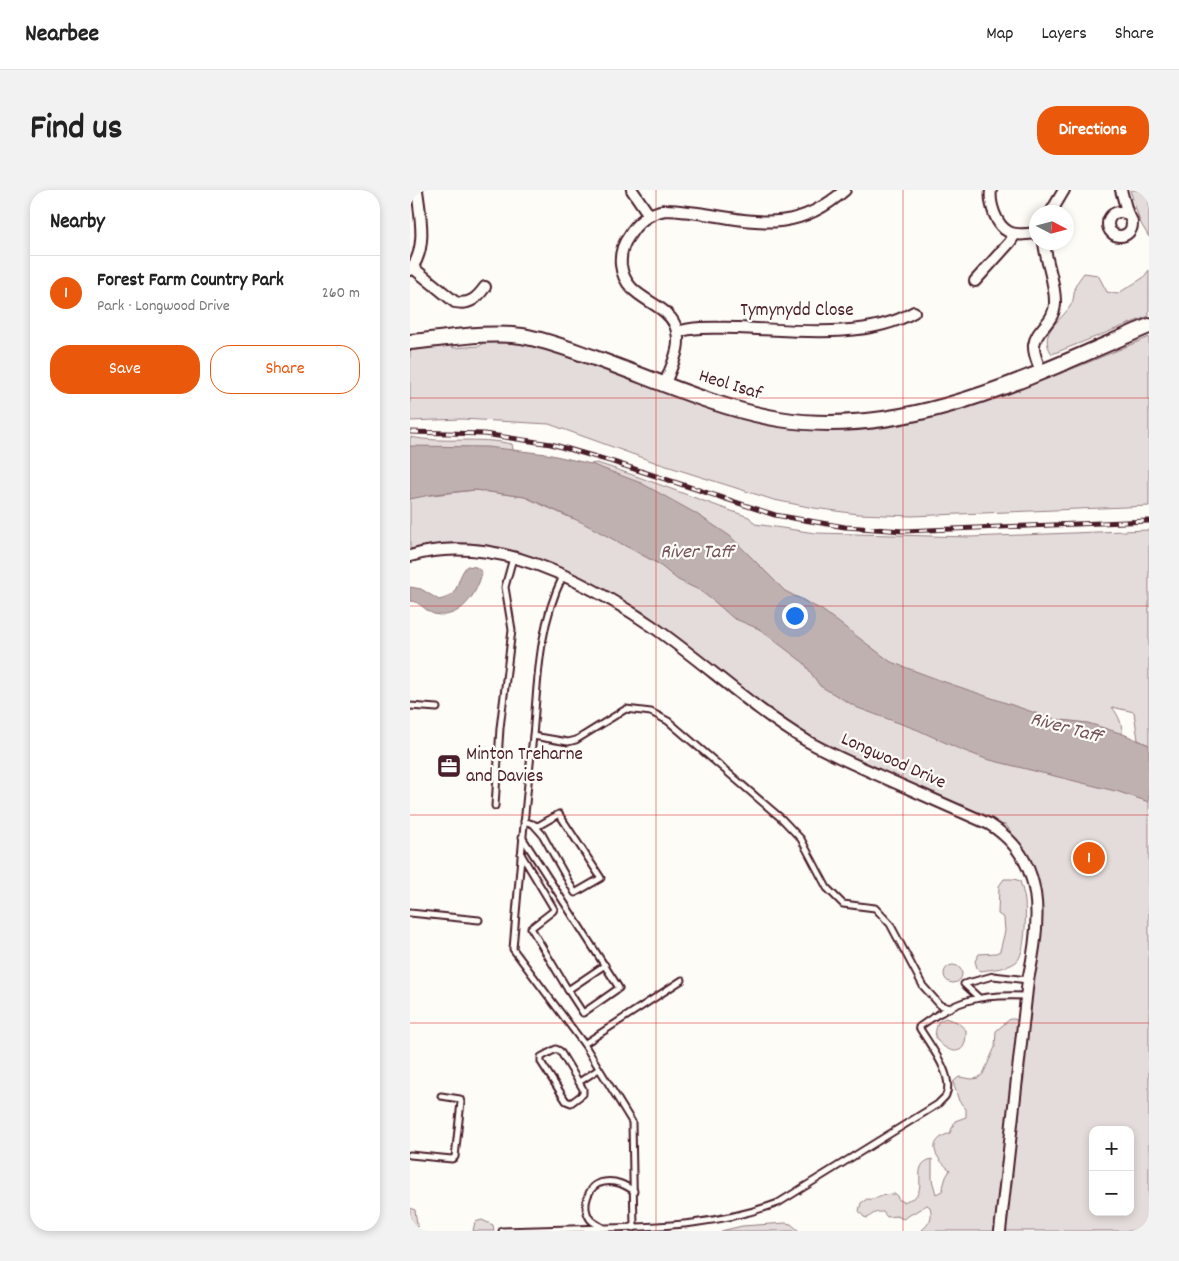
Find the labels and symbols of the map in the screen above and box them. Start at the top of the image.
north arrow [1029,205,1074,250]
street label: Tymynydd Close [740,298,854,325]
street label: Heol Isaf [695,364,766,409]
water label: River Taff [660,539,736,567]
your location [782,603,808,629]
water label: River Taff [1027,706,1107,753]
street label: Longwood Drive [836,727,950,797]
place label: Minton Treharne and Davies [466,742,583,791]
office icon: Minton Treharne and Davies [436,753,462,779]
pin: 1 [1073,839,1105,877]

